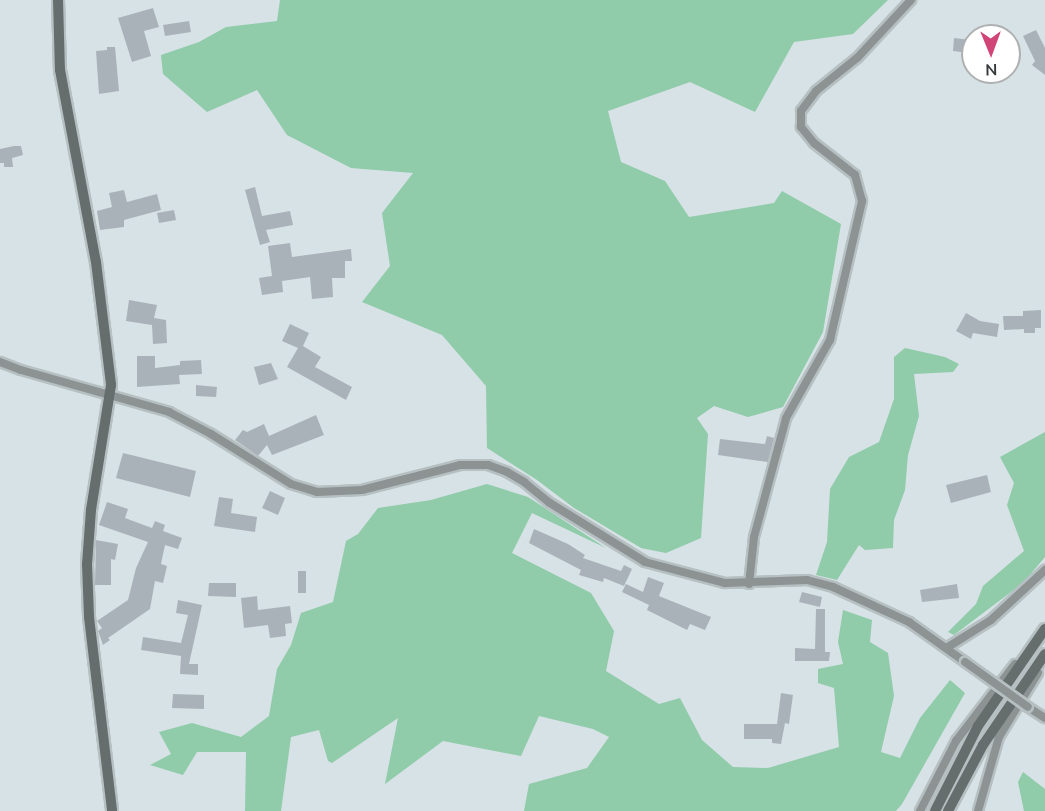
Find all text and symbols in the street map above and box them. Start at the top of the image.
north arrow [961,24,1021,84]
text: N [985,60,997,80]

